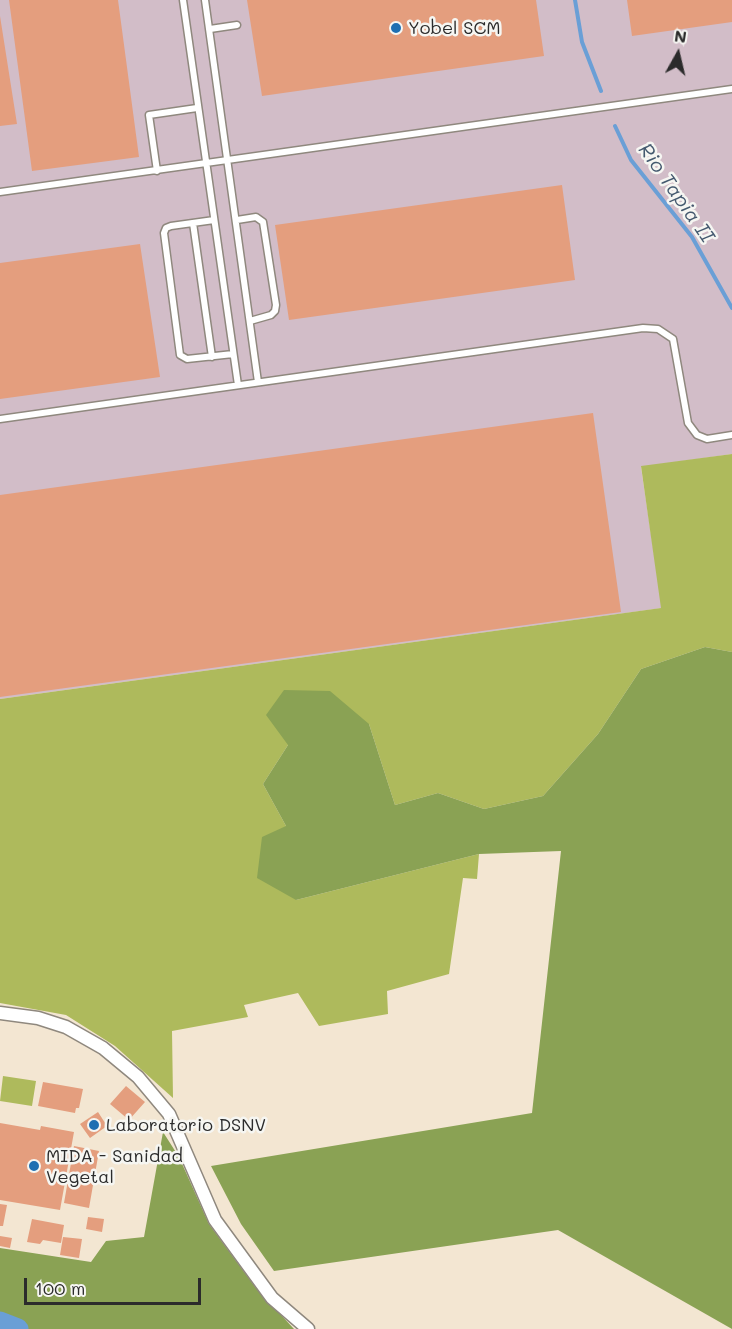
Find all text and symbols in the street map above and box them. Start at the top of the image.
place label: Yobel SCM [408,17,501,39]
marker: Yobel SCM [389,21,403,35]
north arrow [648,24,708,84]
text: N [673,24,688,47]
water label: Rio Tapia II [633,139,719,247]
place label: Laboratorio DSNV [106,1114,266,1136]
marker: Laboratorio DSNV [87,1118,101,1132]
place label: MIDA - Sanidad Vegetal [46,1145,183,1188]
marker: MIDA - Sanidad Vegetal [27,1159,41,1173]
scale bar [27,1266,204,1304]
text: 100 m [35,1276,85,1300]

